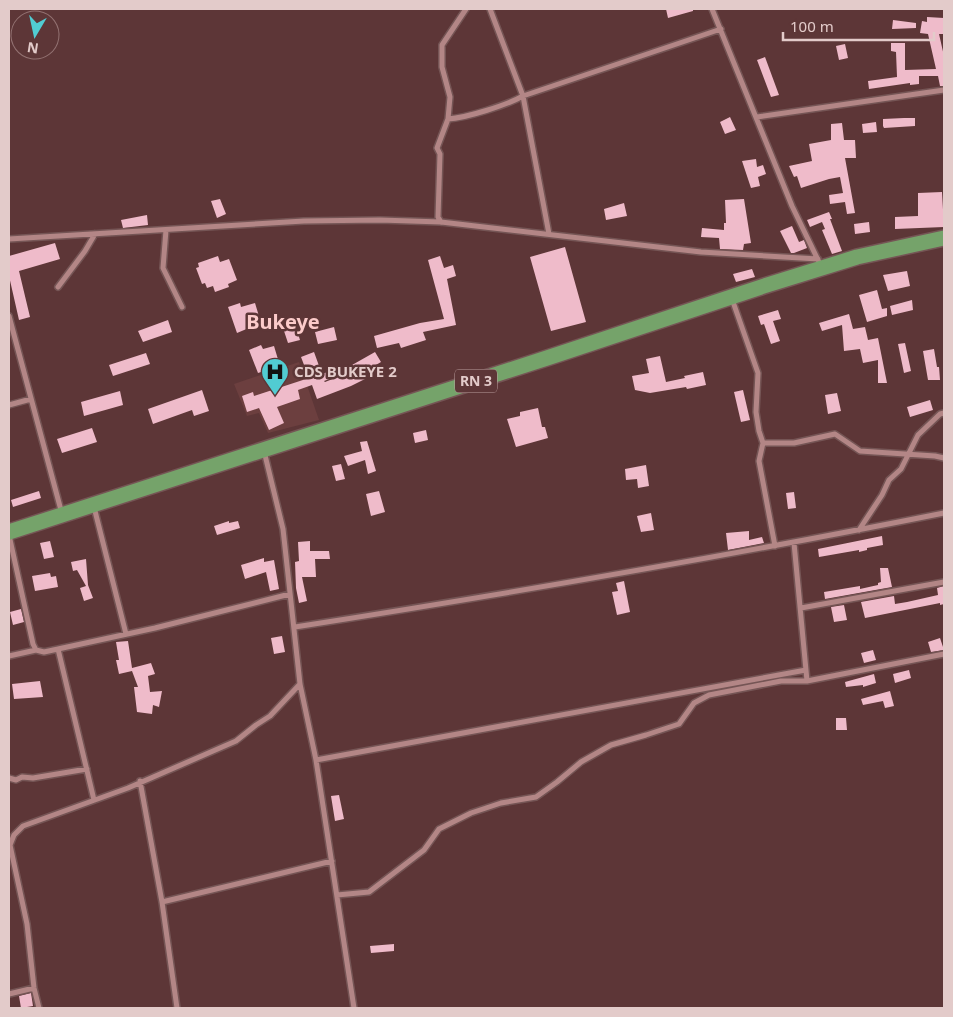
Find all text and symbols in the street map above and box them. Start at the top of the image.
north arrow [10,10,60,60]
scale bar [783,10,934,42]
text: 100 m [790,16,834,36]
text: N [26,38,40,59]
district label: Bukeye [246,308,320,335]
hospital icon: CDS BUKEYE 2 [260,357,290,396]
place label: CDS BUKEYE 2 [294,361,397,381]
road number: RN 3 [455,370,497,392]

